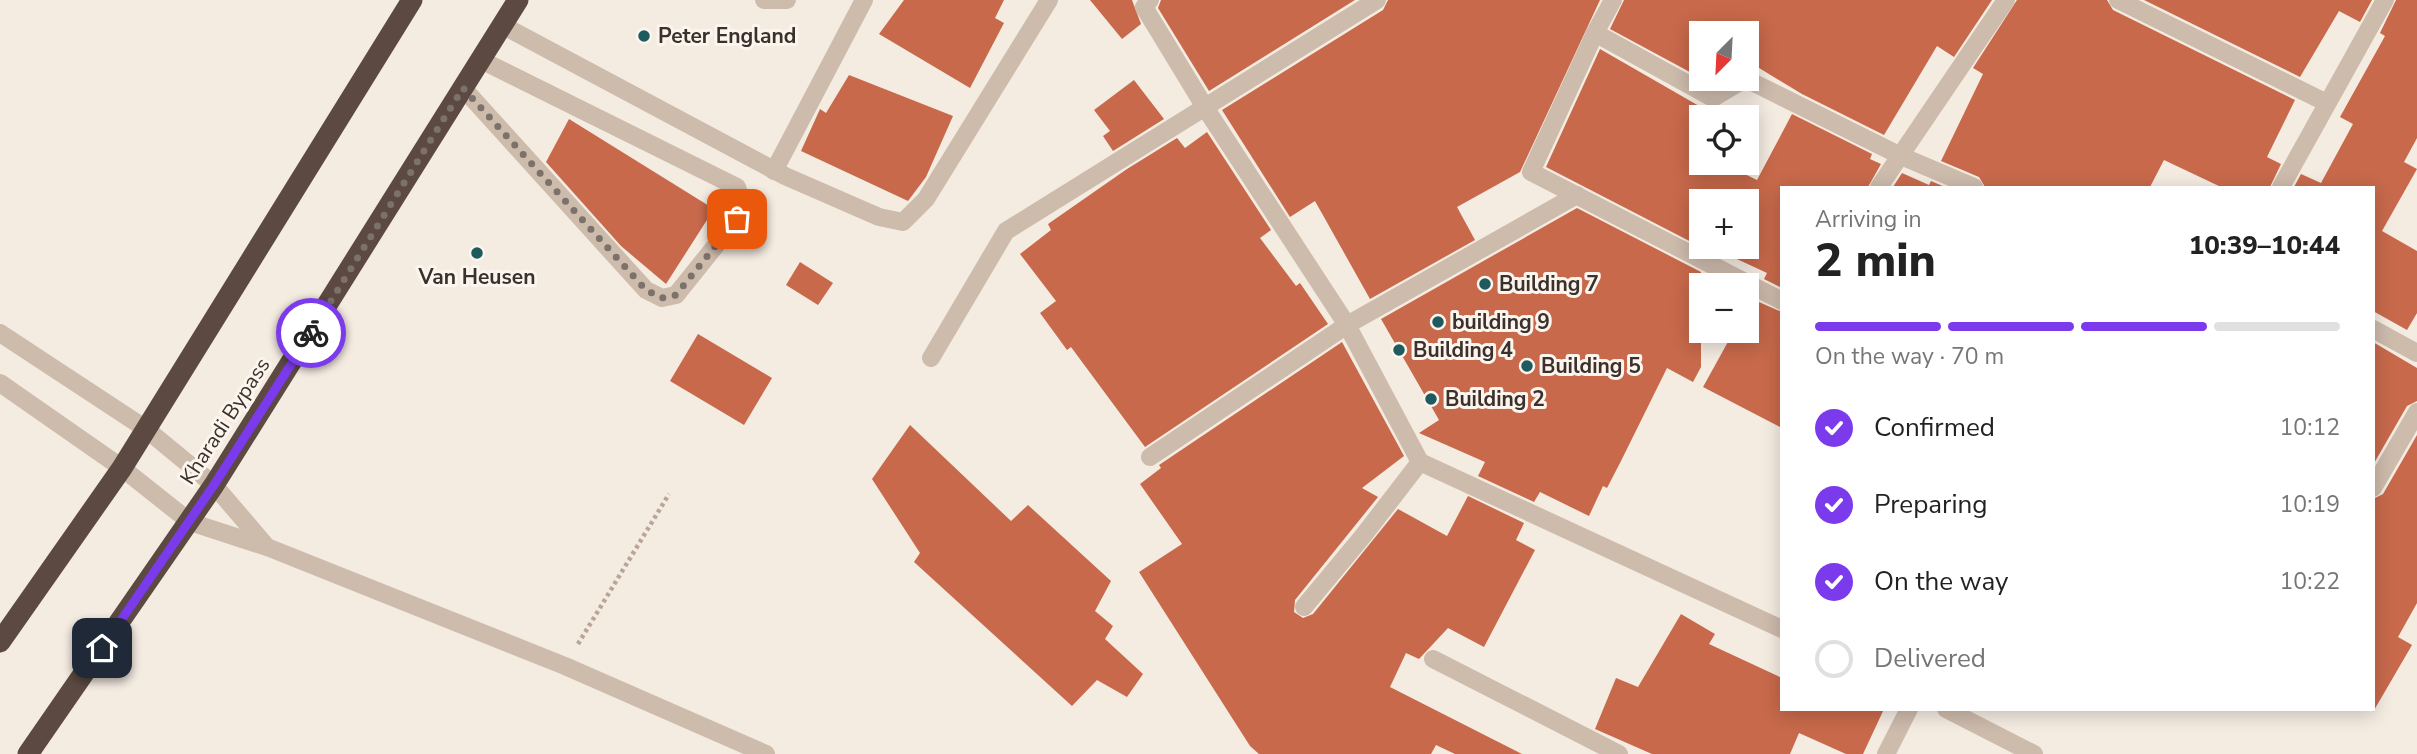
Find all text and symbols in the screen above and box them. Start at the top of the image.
north arrow [1689,21,1759,91]
map controls [1689,21,1759,343]
place label: Peter England [658,22,796,50]
marker: Peter England [636,28,652,44]
button: locate [1689,105,1759,175]
pin [707,189,767,249]
button: + [1689,189,1759,259]
icon: bag [718,200,756,238]
text: Arriving in [1815,204,1922,235]
text: 10:39–10:44 [2189,228,2340,263]
text: 2 min [1815,229,1936,292]
marker: Van Heusen [469,245,485,261]
place label: Van Heusen [418,263,535,291]
place label: Building 7 [1499,270,1599,298]
button: − [1689,273,1759,343]
marker: Building 7 [1477,276,1493,292]
courier [276,298,346,368]
place label: building 9 [1452,308,1550,336]
icon: bike [292,314,330,352]
marker: building 9 [1430,314,1446,330]
place label: Building 4 [1413,336,1513,364]
text: On the way · 70 m [1815,341,2004,372]
marker: Building 4 [1391,342,1407,358]
street label: Kharadi Bypass [174,352,276,490]
place label: Building 5 [1541,352,1641,380]
marker: Building 5 [1519,358,1535,374]
place label: Building 2 [1445,385,1545,413]
marker: Building 2 [1423,391,1439,407]
icon: check [1815,409,1853,447]
text: Confirmed [1874,410,1995,445]
text: 10:12 [2280,412,2340,443]
icon: check [1815,486,1853,524]
text: Preparing [1874,487,1987,522]
text: 10:19 [2280,489,2340,520]
icon: check [1815,563,1853,601]
text: On the way [1874,564,2008,599]
text: 10:22 [2280,566,2340,597]
pin [72,618,132,678]
icon: home [83,629,121,667]
text: Delivered [1874,641,1986,676]

